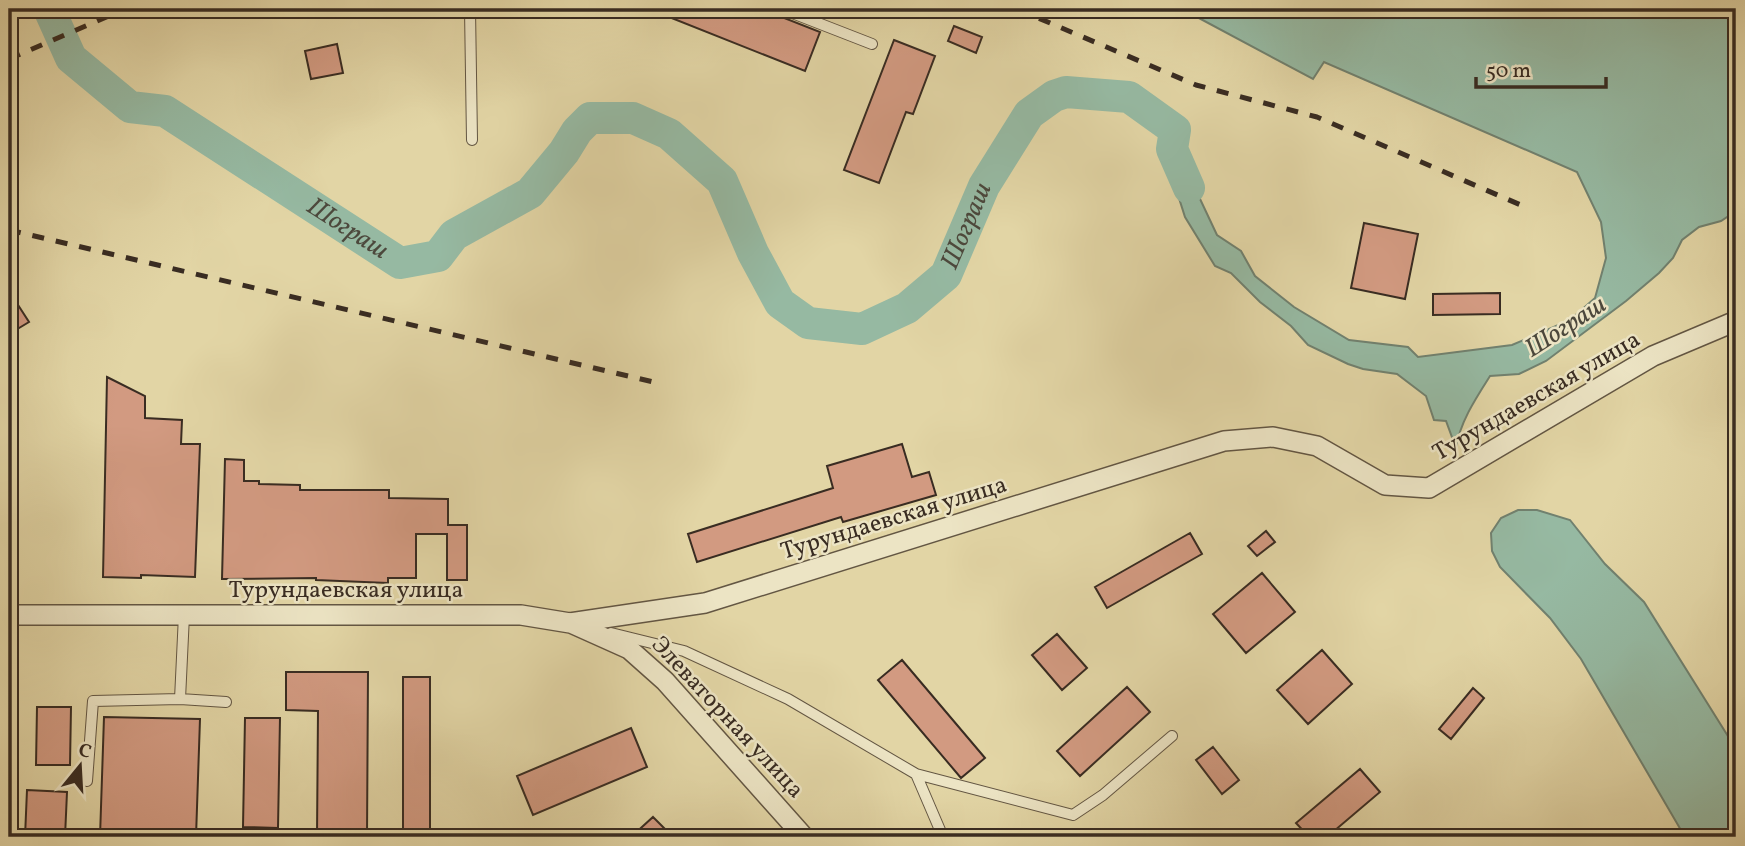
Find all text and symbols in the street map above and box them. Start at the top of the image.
scale bar [1476,46,1605,90]
text: 50 m [1486,57,1531,86]
water label: Шограш [933,177,1001,275]
water label: Шограш [300,189,395,269]
water label: Шограш [1518,287,1614,367]
street label: Турундаевская улица [1427,324,1647,470]
street label: Турундаевская улица [777,468,1011,570]
street label: Турундаевская улица [229,574,463,608]
street label: Элеваторная улица [643,629,811,807]
north arrow [46,730,116,800]
text: С [75,737,94,766]

